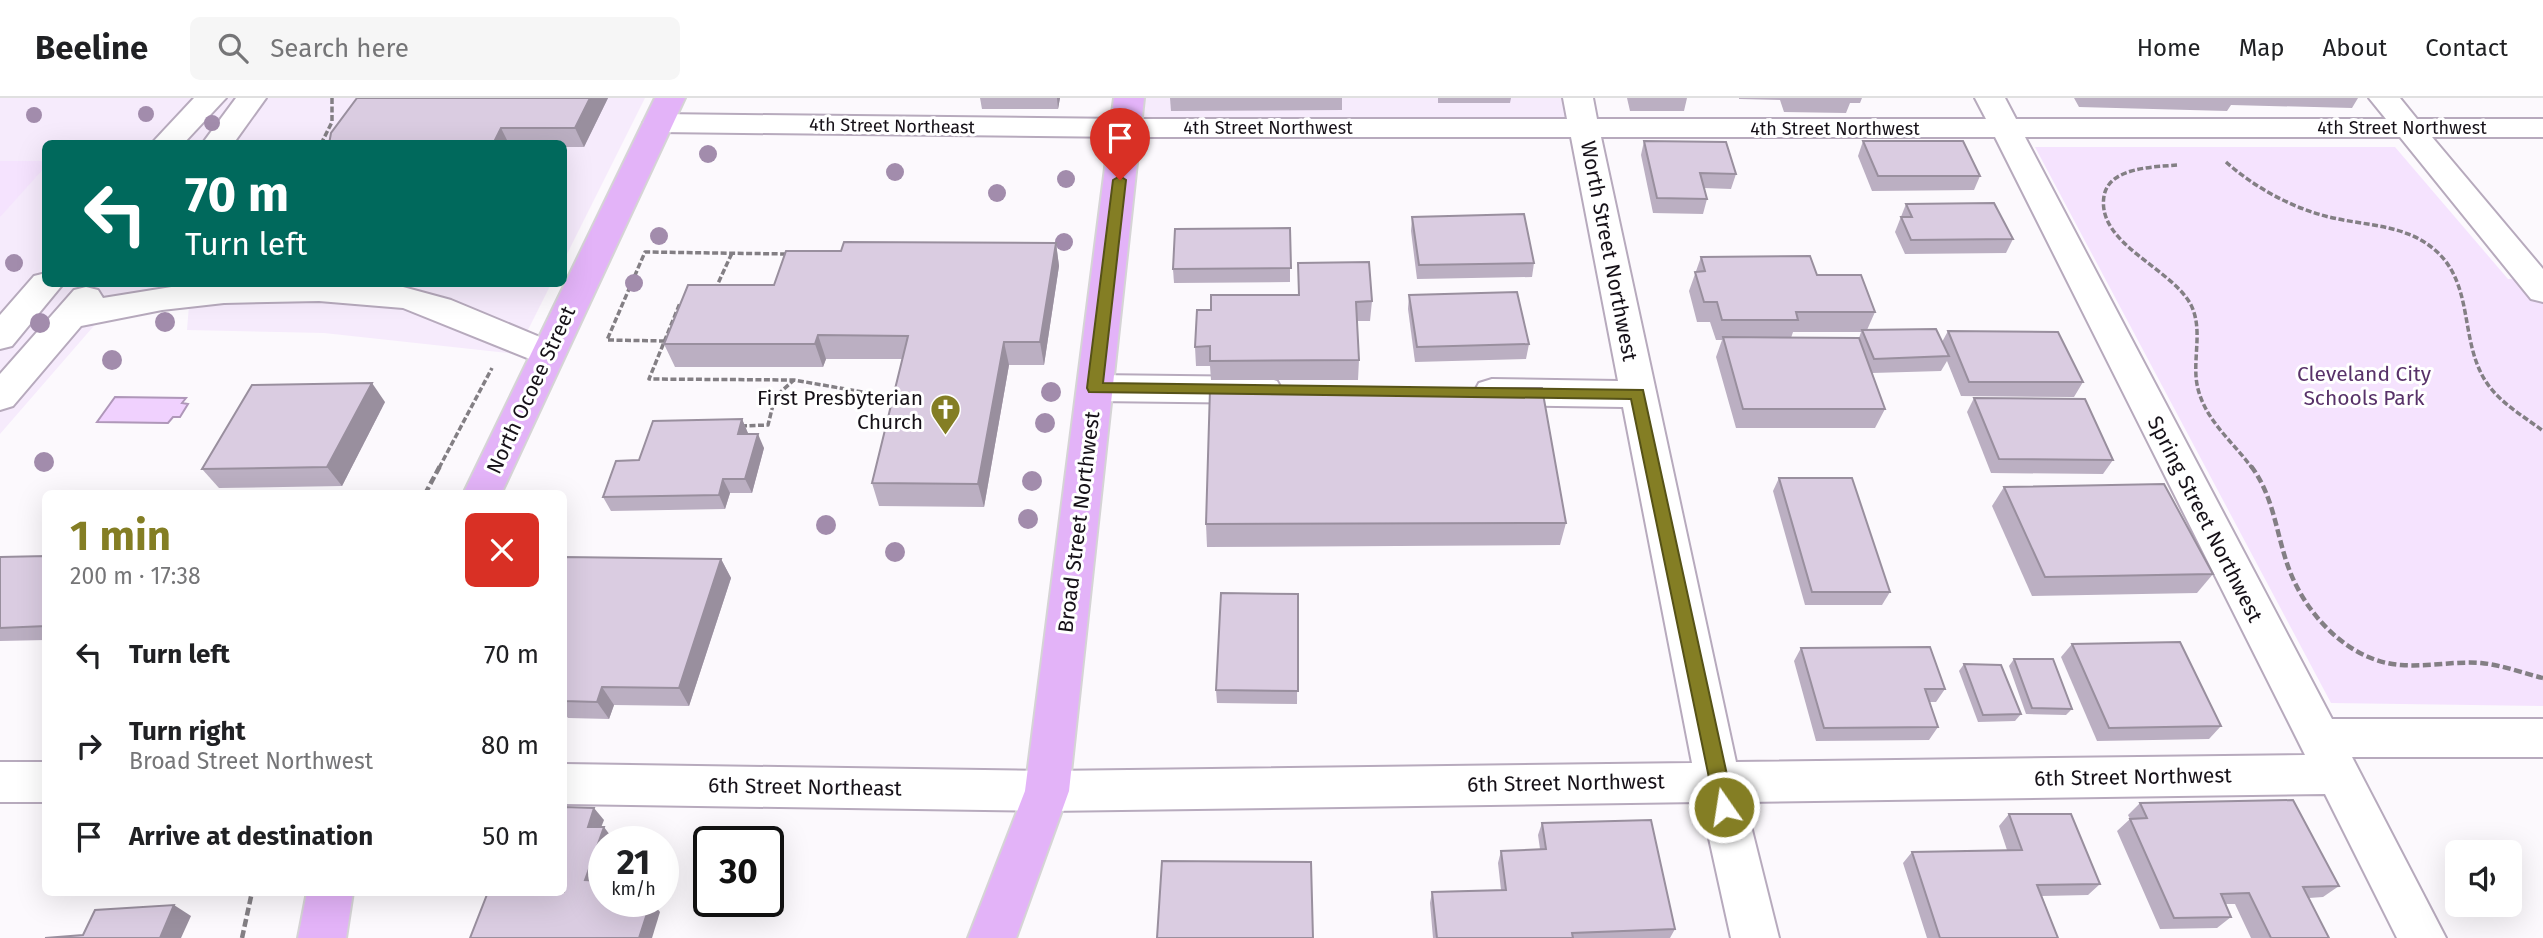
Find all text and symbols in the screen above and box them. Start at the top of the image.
search box [190,17,680,80]
text: Beeline [35,28,148,68]
icon: search [214,29,252,67]
text: Search here [270,33,409,64]
text: Home [2137,34,2201,62]
text: Map [2239,34,2285,62]
text: About [2323,34,2387,62]
text: Contact [2425,34,2508,62]
pin [1090,108,1150,180]
street label: 4th Street Northeast [809,114,976,138]
street label: 4th Street Northwest [1183,117,1353,139]
street label: 4th Street Northwest [2317,117,2487,139]
street label: 4th Street Northwest [1750,118,1920,140]
icon: arrive [1101,119,1139,157]
street label: Worth Street Northwest [1575,139,1643,364]
text: 70 m [185,165,289,224]
icon: left [70,168,161,259]
text: Turn left [185,225,307,263]
street label: North Ocoee Street [481,302,581,478]
park label: Cleveland City Schools Park [2297,361,2432,411]
place label: First Presbyterian Church [757,385,923,435]
church icon: First Presbyterian Church [929,393,963,437]
street label: Broad Street Northwest [1053,409,1106,634]
street label: Spring Street Northwest [2142,412,2268,627]
text: 1 min [70,511,171,561]
button: close [465,513,539,587]
text: 200 m · 17:38 [70,562,201,590]
icon: left [70,636,108,674]
text: Turn left [129,639,230,670]
text: 70 m [484,639,539,670]
text: Turn right [129,716,246,747]
icon: right [70,727,108,765]
text: 80 m [481,730,539,761]
text: Broad Street Northwest [129,747,373,775]
street label: 6th Street Northwest [2034,762,2232,792]
street label: 6th Street Northwest [1467,768,1665,798]
position arrow [1687,770,1761,844]
street label: 6th Street Northeast [708,772,902,802]
icon: arrive [70,818,108,856]
text: Arrive at destination [129,821,373,852]
text: 50 m [482,821,539,852]
speed limit sign: 30 [693,826,784,917]
map controls [2445,840,2522,917]
button: sound [2445,840,2522,917]
text: 21 [617,841,650,883]
text: km/h [611,878,656,900]

